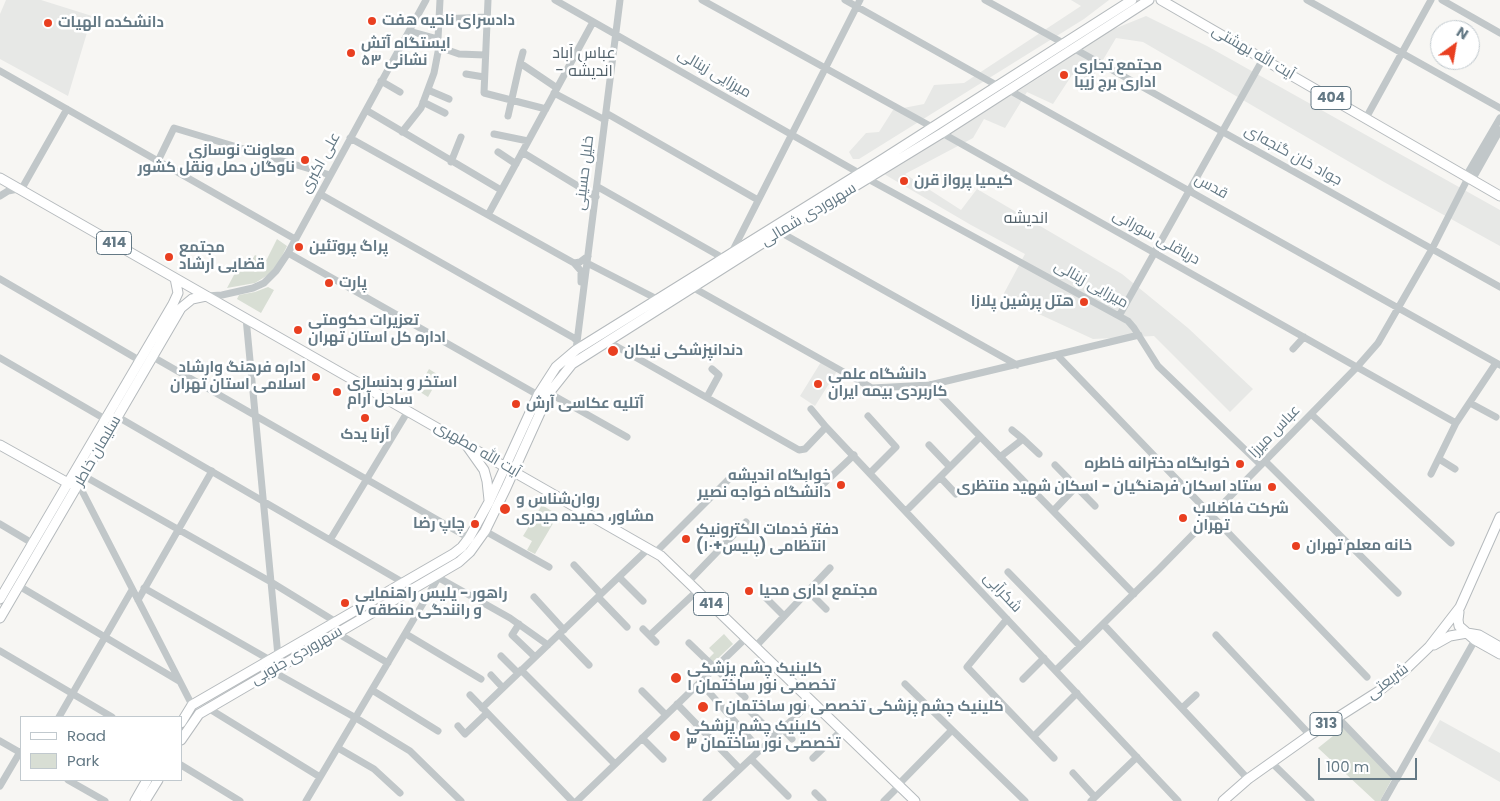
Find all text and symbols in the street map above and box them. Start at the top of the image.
place label: دادسرای ناحیه هفت [382,12,515,30]
place label: دانشکده الهیات [58,14,164,32]
marker: دادسرای ناحیه هفت [366,15,378,27]
marker: دانشکده الهیات [42,17,54,29]
north arrow [1430,20,1480,70]
street label: آیت الله بهشتی [1208,22,1298,84]
text: N [1453,22,1472,44]
place label: ایستگاه آتش نشانی ۵۳ [361,35,451,70]
district label: عباس آباد - اندیشه [552,44,616,82]
street label: میرزایی زینالی [674,46,754,102]
marker: ایستگاه آتش نشانی ۵۳ [345,47,357,59]
place label: مجتمع تجاری اداری برج زیبا [1074,57,1162,92]
marker: مجتمع تجاری اداری برج زیبا [1058,69,1070,81]
road number: 404 [1311,86,1351,110]
street label: جواد خان گنجه‌ای [1241,122,1345,190]
street label: علی‌ اکبری [297,130,345,196]
street label: خلیل حسینی [571,135,599,211]
place label: معاونت نوسازی ناوگان حمل ونقل کشور [138,142,295,177]
marker: معاونت نوسازی ناوگان حمل ونقل کشور [299,154,311,166]
street label: قدس [1191,171,1231,203]
place label: کیمیا پرواز قرن [914,172,1013,190]
marker: کیمیا پرواز قرن [898,175,910,187]
street label: سهروردی شمالی [758,179,860,251]
street label: دریاقلی سورانی [1109,207,1203,269]
district label: اندیشه [1004,209,1048,229]
road number: 414 [96,232,132,254]
place label: پراگ پروتئین [309,238,388,256]
place label: مجتمع قضایی ارشاد [179,239,265,274]
marker: پراگ پروتئین [293,241,305,253]
marker: مجتمع قضایی ارشاد [163,251,175,263]
street label: میرزایی زینالی [1051,257,1131,313]
place label: پارت [339,274,367,292]
marker: پارت [323,277,335,289]
place label: هتل پرشین پلازا [971,293,1074,311]
marker: هتل پرشین پلازا [1078,296,1090,308]
place label: تعزیرات حکومتی اداره کل استان تهران [308,312,446,347]
marker: تعزیرات حکومتی اداره کل استان تهران [292,324,304,336]
place label: دندانپزشکی نیکان [624,342,743,360]
marker: دندانپزشکی نیکان [606,344,620,358]
place label: اداره فرهنگ وارشاد اسلامی استان تهران [170,359,306,394]
place label: دانشگاه علمی کاربردی بیمه ایران [828,366,947,401]
marker: اداره فرهنگ وارشاد اسلامی استان تهران [310,371,322,383]
place label: استخر و بدنسازی ساحل آرام [347,374,457,409]
marker: دانشگاه علمی کاربردی بیمه ایران [812,378,824,390]
marker: استخر و بدنسازی ساحل آرام [331,386,343,398]
place label: آتلیه عکاسی آرش [526,395,644,413]
marker: آتلیه عکاسی آرش [510,398,522,410]
street label: عباس میرزا [1245,402,1305,462]
marker: آرنا یدک [359,412,371,424]
street label: سلیمان خاطر [71,413,125,489]
street label: آیت الله مطهری [431,418,523,482]
place label: آرنا یدک [340,426,390,444]
place label: خوابگاه دخترانه خاطره [1084,455,1230,473]
marker: خوابگاه دخترانه خاطره [1234,458,1246,470]
place label: خوابگاه اندیشه دانشگاه خواجه نصیر [698,467,831,502]
place label: ستاد اسکان فرهنگیان - اسکان شهید منتظری [956,478,1262,496]
marker: خوابگاه اندیشه دانشگاه خواجه نصیر [835,479,847,491]
marker: ستاد اسکان فرهنگیان - اسکان شهید منتظری [1266,481,1278,493]
place label: روان‌شناس و مشاور، حمیده حیدری [516,491,654,526]
place label: شرکت فاضلاب تهران [1193,500,1289,535]
marker: روان‌شناس و مشاور، حمیده حیدری [498,502,512,516]
marker: شرکت فاضلاب تهران [1177,512,1189,524]
place label: چاپ رضا [413,515,465,533]
marker: چاپ رضا [469,518,481,530]
place label: دفتر خدمات الکترونیک انتظامی (پلیس+۱۰) [696,521,839,556]
marker: دفتر خدمات الکترونیک انتظامی (پلیس+۱۰) [680,533,692,545]
place label: خانه معلم تهران [1306,537,1412,555]
marker: خانه معلم تهران [1290,540,1302,552]
street label: شکرآبی [979,569,1025,617]
place label: مجتمع اداری محیا [759,582,878,600]
place label: راهور - پلیس راهنمایی و رانندگی منطقه ۷ [355,585,508,620]
marker: مجتمع اداری محیا [743,585,755,597]
road number: 414 [694,592,728,616]
marker: راهور - پلیس راهنمایی و رانندگی منطقه ۷ [339,597,351,609]
street label: سهروردی جنوبی [248,623,346,689]
place label: کلینیک چشم پزشکی تخصصی نور ساختمان ۱ [687,660,836,695]
street label: شریعتی [1363,660,1413,704]
marker: کلینیک چشم پزشکی تخصصی نور ساختمان ۱ [669,671,683,685]
place label: کلینیک چشم پزشکی تخصصی نور ساختمان ۲ [714,698,1004,716]
marker: کلینیک چشم پزشکی تخصصی نور ساختمان ۲ [696,700,710,714]
road number: 313 [1310,712,1342,736]
legend [20,716,182,781]
place label: کلینیک چشم پزشکی تخصصی نور ساختمان ۳ [686,718,841,753]
text: Road [67,725,106,746]
marker: کلینیک چشم پزشکی تخصصی نور ساختمان ۳ [668,729,682,743]
scale bar [1320,748,1419,780]
text: Park [67,750,99,771]
text: 100 m [1326,756,1369,777]

